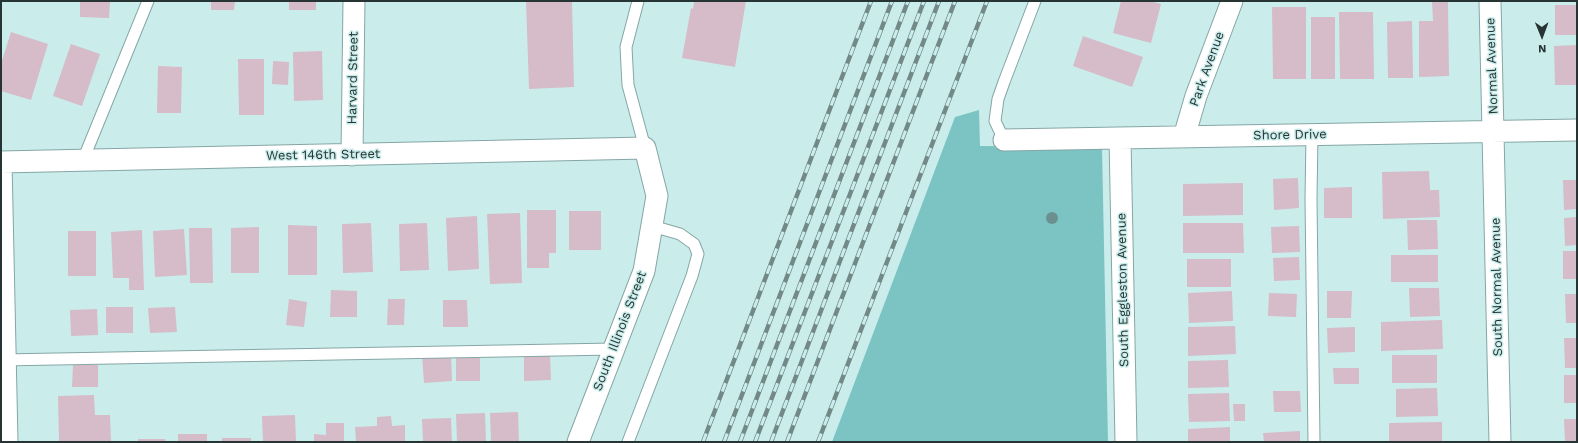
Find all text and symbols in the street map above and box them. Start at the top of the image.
north arrow [1522,16,1562,56]
street label: Normal Avenue [1483,17,1501,115]
street label: Park Avenue [1186,30,1228,108]
street label: Harvard Street [344,31,362,125]
text: N [1538,42,1546,55]
street label: Shore Drive [1253,127,1327,143]
street label: West 146th Street [266,146,380,164]
street label: South Eggleston Avenue [1114,213,1132,367]
street label: South Normal Avenue [1488,217,1506,357]
street label: South Illinois Street [590,269,650,393]

